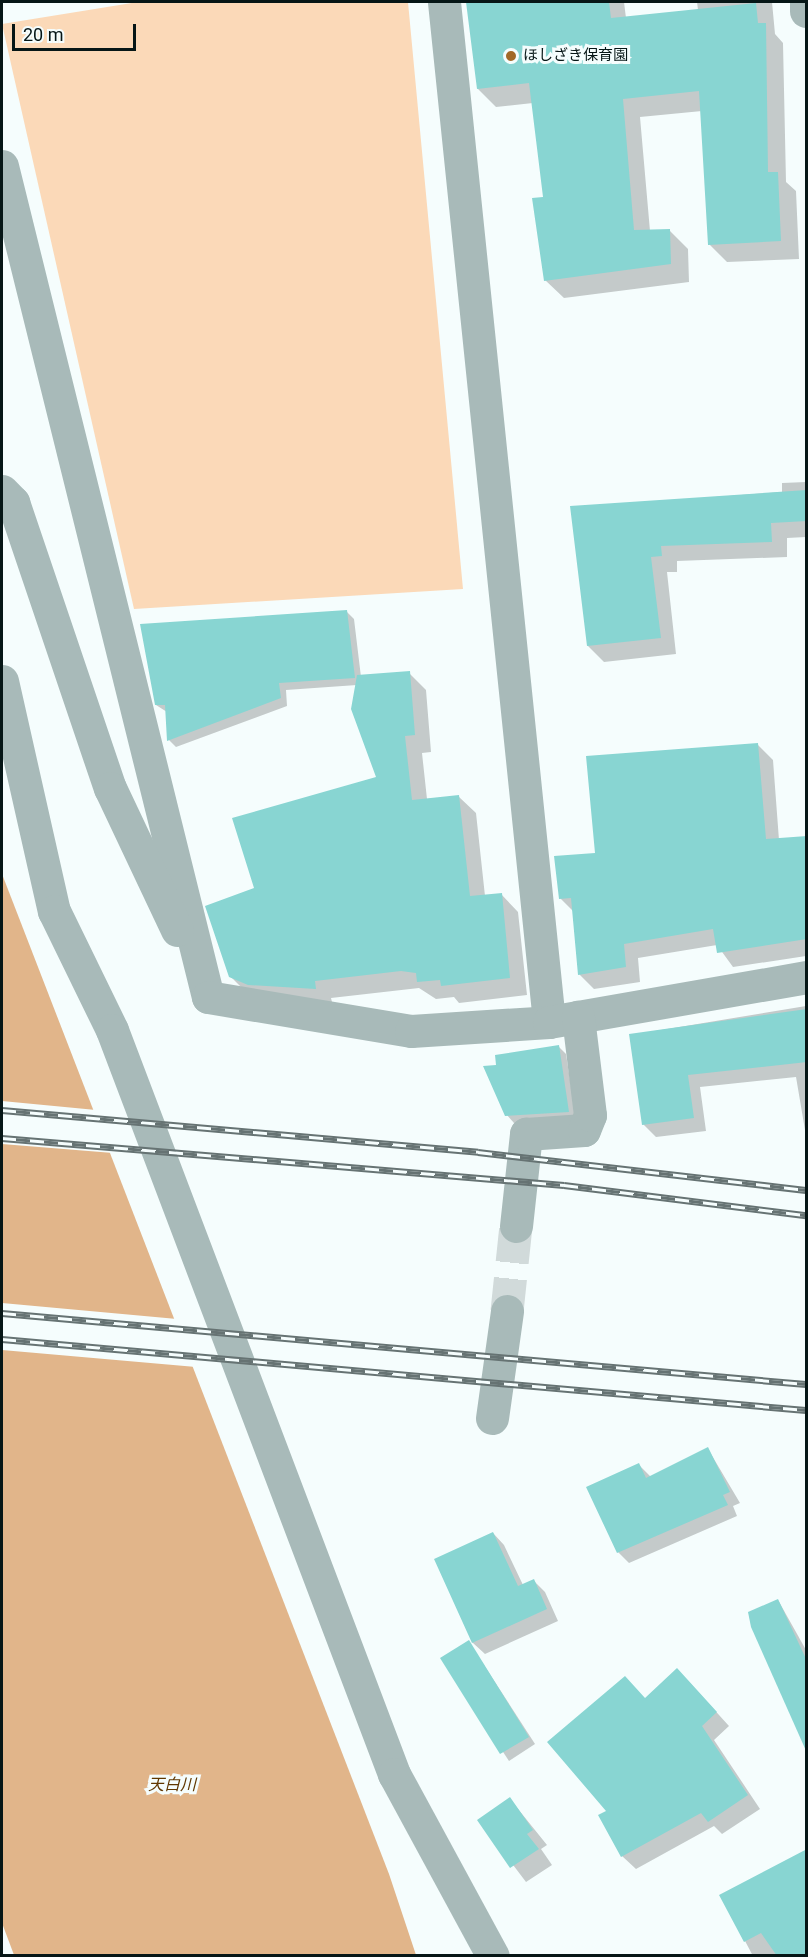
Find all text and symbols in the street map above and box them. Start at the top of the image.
scale bar [15,12,140,50]
text: 20 m [23,24,63,45]
place label: ほしざき保育園 [523,47,628,65]
marker: ほしざき保育園 [504,49,518,63]
water label: 天白川 [148,1775,196,1795]

